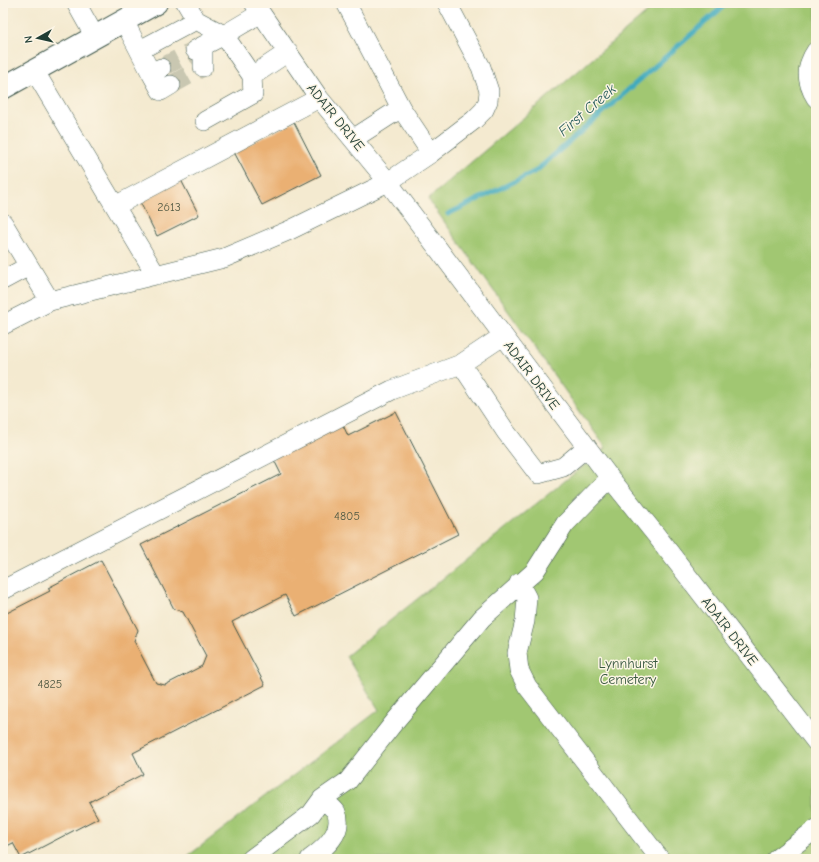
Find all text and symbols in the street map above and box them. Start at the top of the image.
north arrow [18,18,58,58]
text: N [22,35,36,44]
water label: First Creek [554,79,620,140]
street label: ADAIR DRIVE [303,80,368,155]
house number: 2613 [157,200,181,214]
street label: ADAIR DRIVE [500,337,563,413]
house number: 4805 [334,509,360,523]
street label: ADAIR DRIVE [698,594,762,669]
park label: Lynnhurst Cemetery [599,655,658,688]
house number: 4825 [38,677,62,691]

